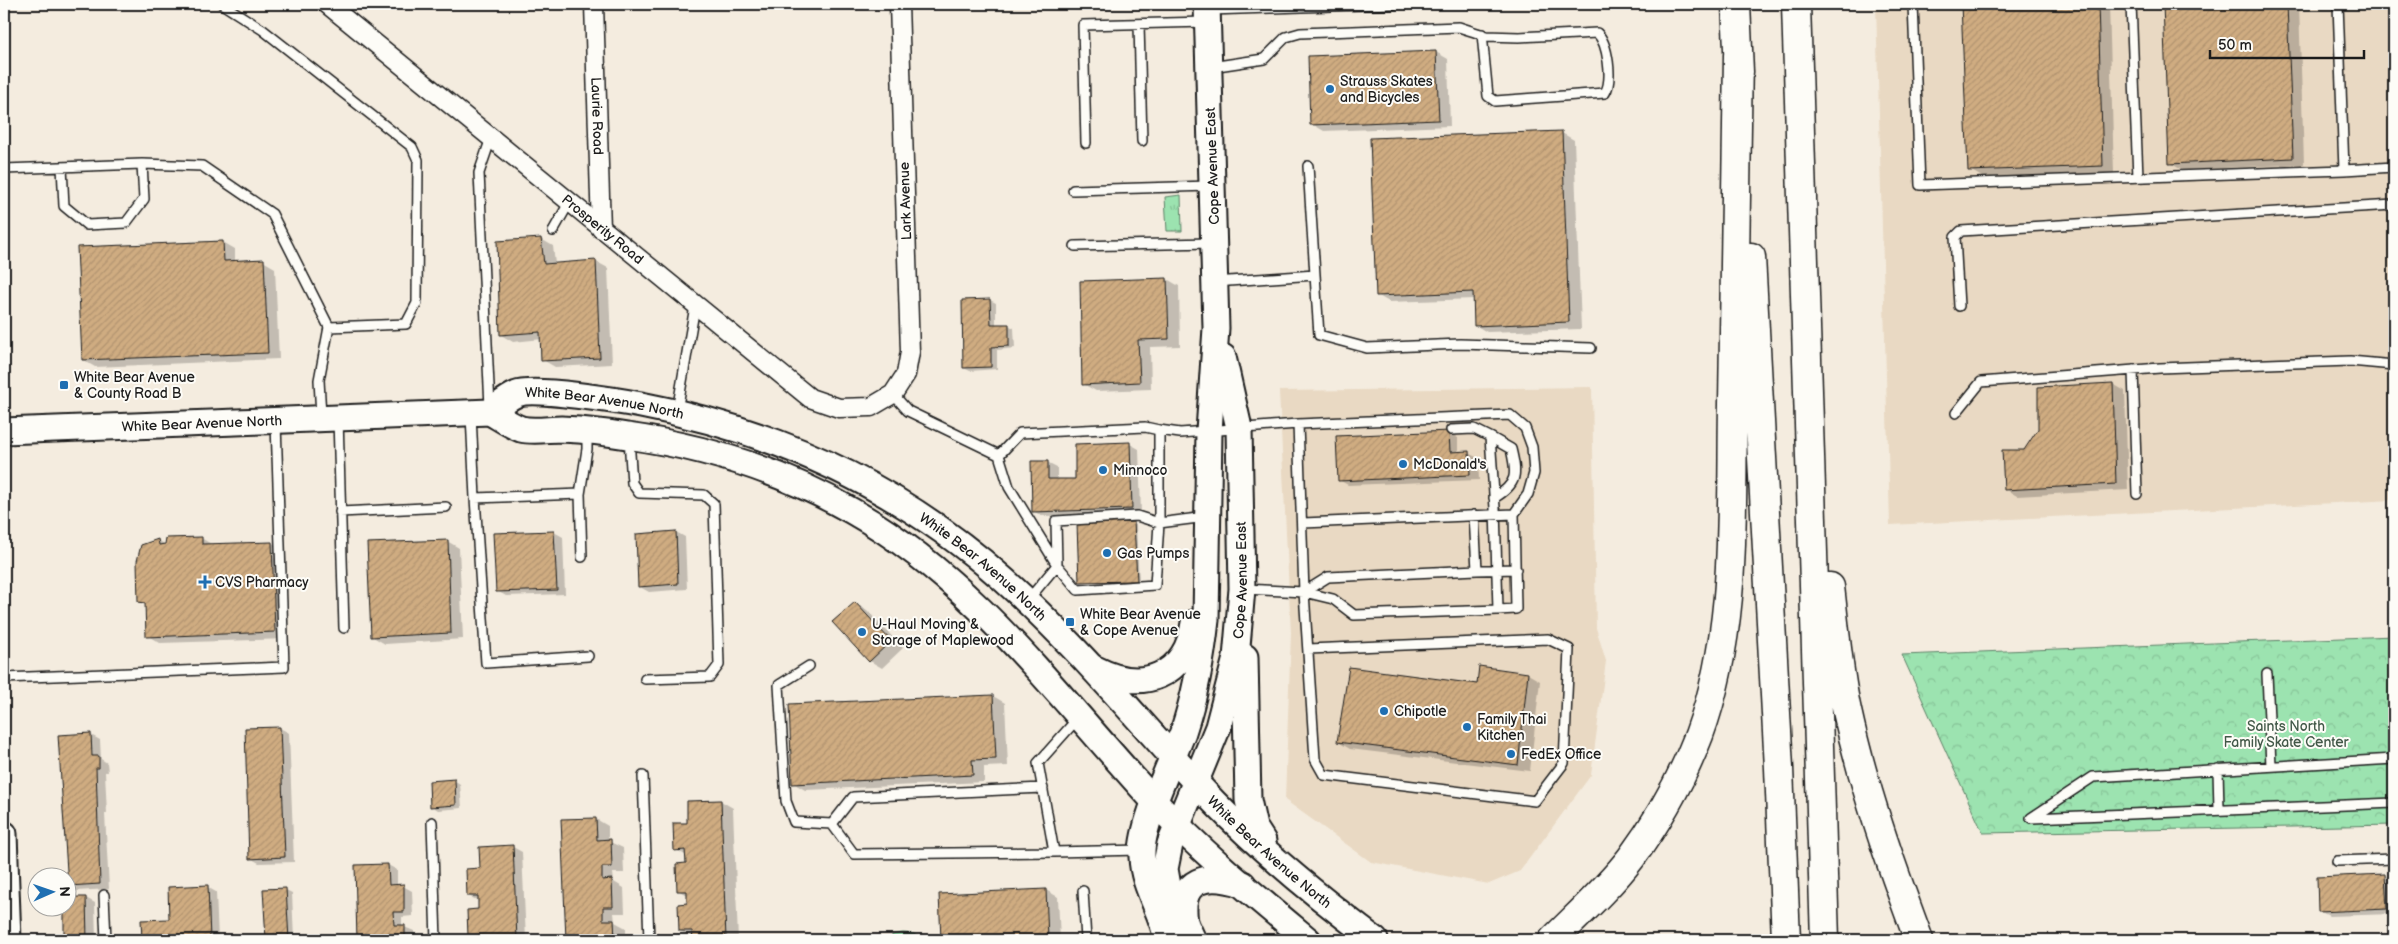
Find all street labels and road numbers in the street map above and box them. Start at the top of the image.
street label: Laurie Road [587,77,607,155]
street label: Cope Avenue East [1202,106,1223,225]
street label: Lark Avenue [896,162,915,240]
street label: Prosperity Road [558,191,647,268]
street label: White Bear Avenue North [525,384,686,423]
street label: White Bear Avenue North [121,412,283,435]
street label: White Bear Avenue North [916,509,1050,625]
street label: Cope Avenue East [1230,521,1251,640]
street label: White Bear Avenue North [1204,792,1335,912]

